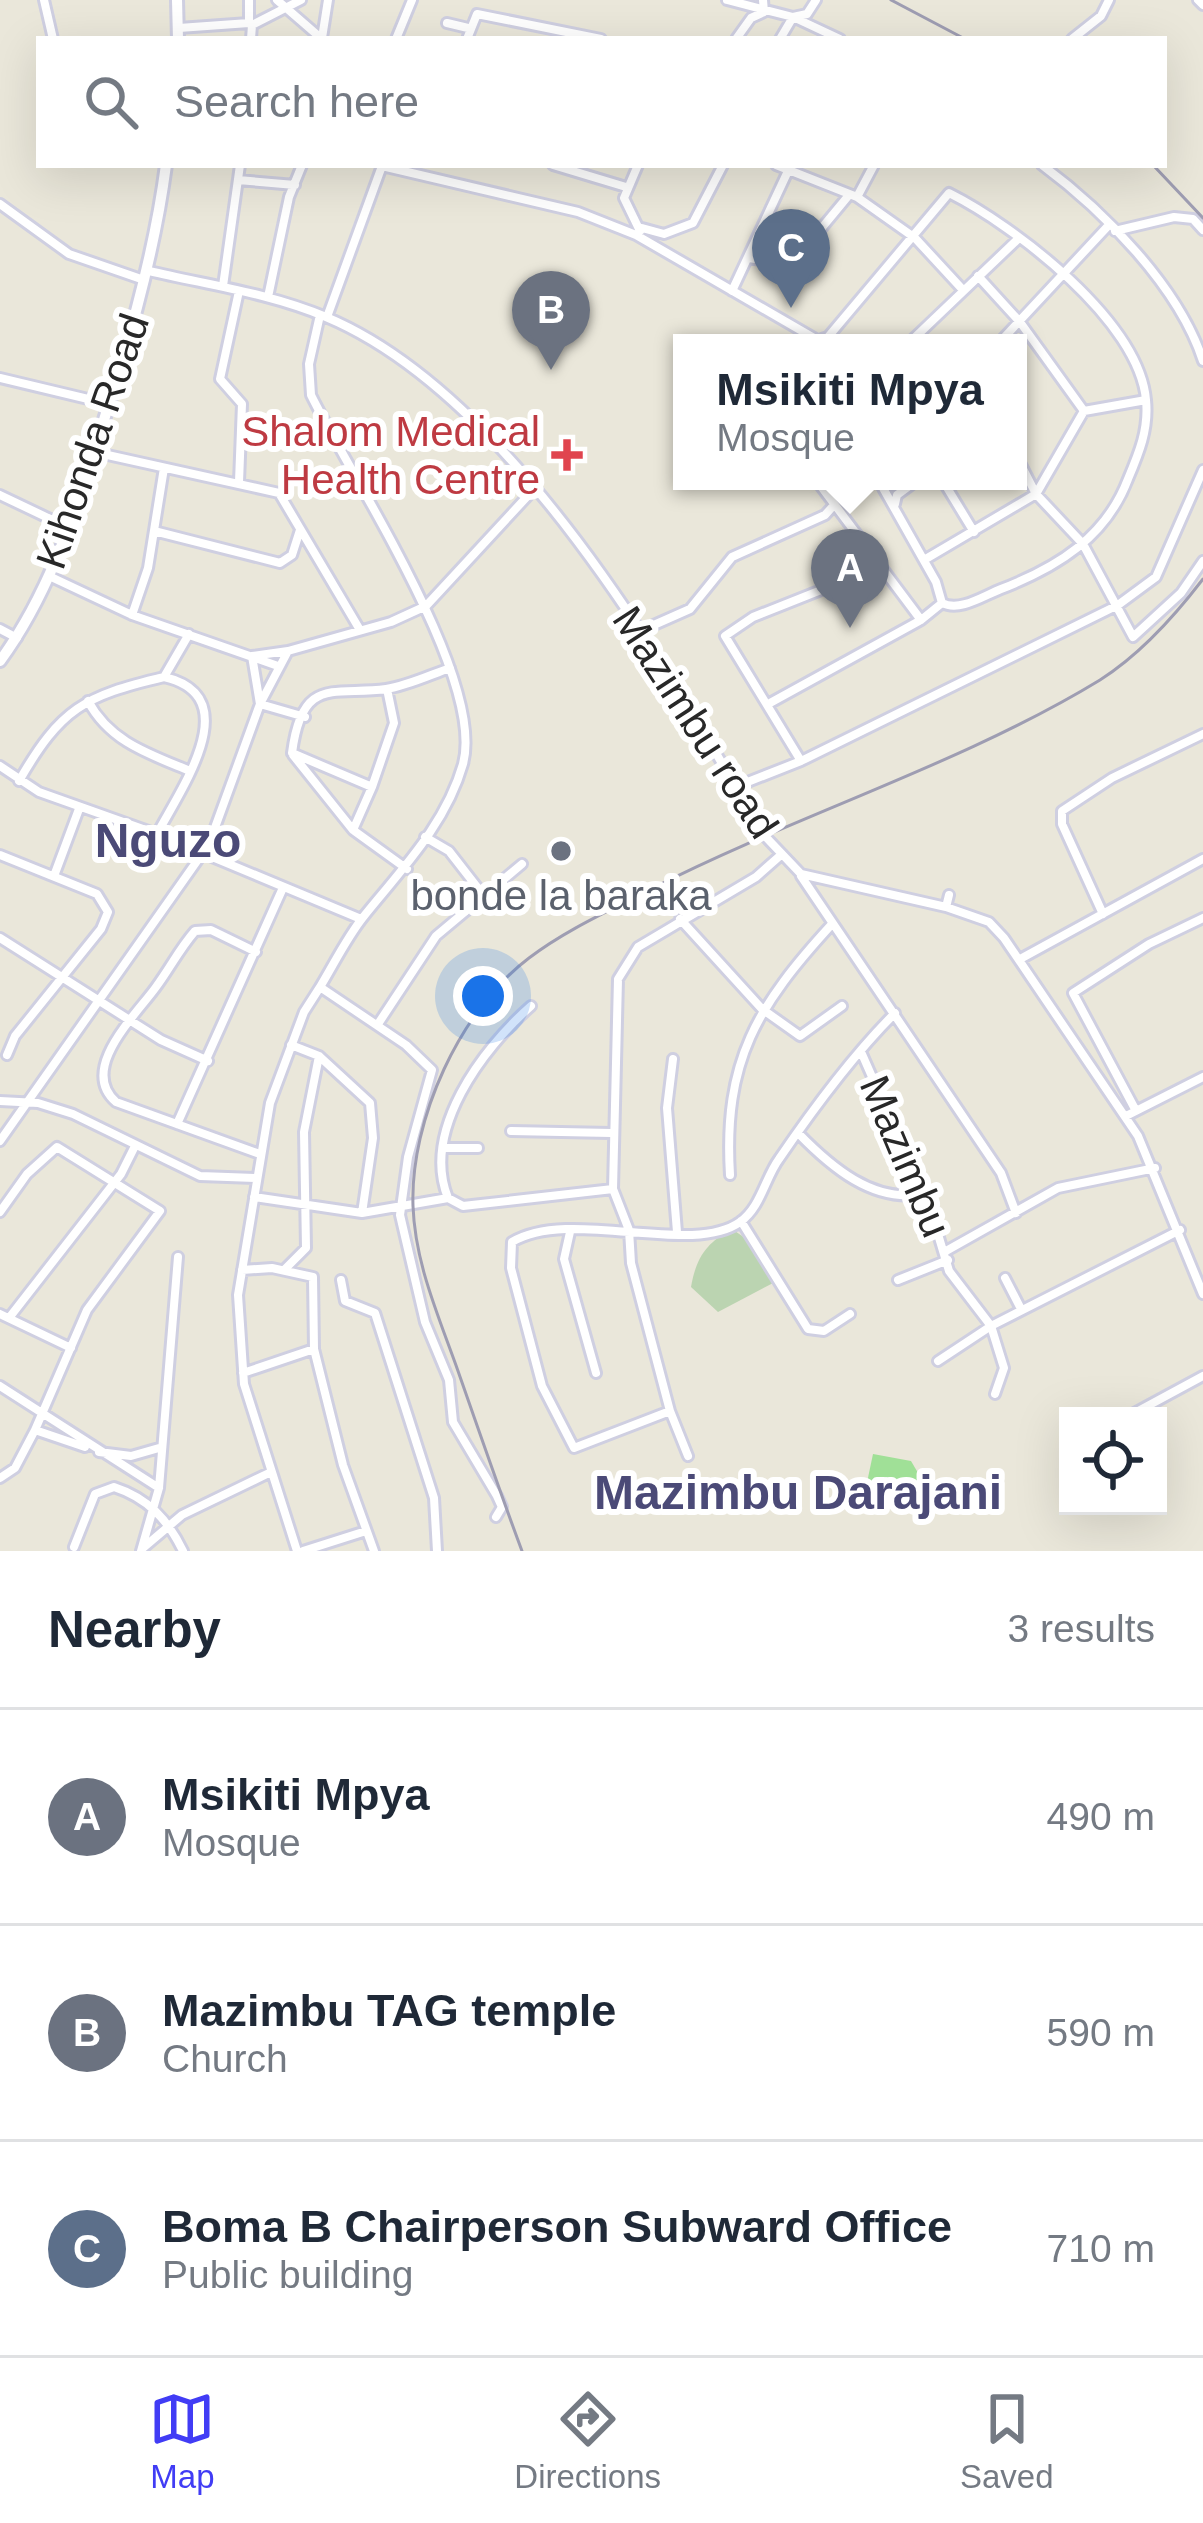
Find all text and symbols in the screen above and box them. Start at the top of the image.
search box [36,36,1167,168]
icon: search [78,69,144,135]
text: Search here [174,76,419,127]
pin: C [752,209,830,308]
pin: B [512,271,590,370]
street label: Kihonda Road [27,308,158,575]
popup [673,334,1027,490]
text: Msikiti Mpya [716,364,984,415]
place label: Shalom Medical Health Centre [241,408,540,503]
text: Mosque [716,416,855,459]
marker: Shalom Medical Health Centre [551,439,583,471]
pin: A [811,529,889,628]
street label: Mazimbu road [603,598,788,847]
district label: Nguzo [95,814,241,867]
marker: bonde la baraka [548,838,574,864]
place label: bonde la baraka [410,872,712,919]
your location [453,966,513,1026]
street label: Mazimbu [851,1069,960,1244]
map controls [1059,1407,1167,1515]
button: locate [1059,1407,1167,1515]
district label: Mazimbu Darajani [594,1466,1002,1519]
text: Nearby [48,1601,221,1658]
text: 3 results [1008,1607,1155,1650]
text: Msikiti Mpya [162,1769,430,1820]
text: A [73,1795,101,1838]
text: 490 m [1047,1795,1155,1838]
text: Mosque [162,1821,301,1864]
text: Mazimbu TAG temple [162,1985,616,2036]
text: B [73,2011,101,2054]
text: 590 m [1047,2011,1155,2054]
text: Church [162,2037,288,2080]
text: Boma B Chairperson Subward Office [162,2201,952,2252]
text: C [73,2227,101,2270]
text: 710 m [1047,2227,1155,2270]
text: Public building [162,2253,414,2296]
tab: Map [149,2386,215,2496]
tab: Directions [514,2386,661,2496]
tab: Saved [960,2386,1054,2496]

